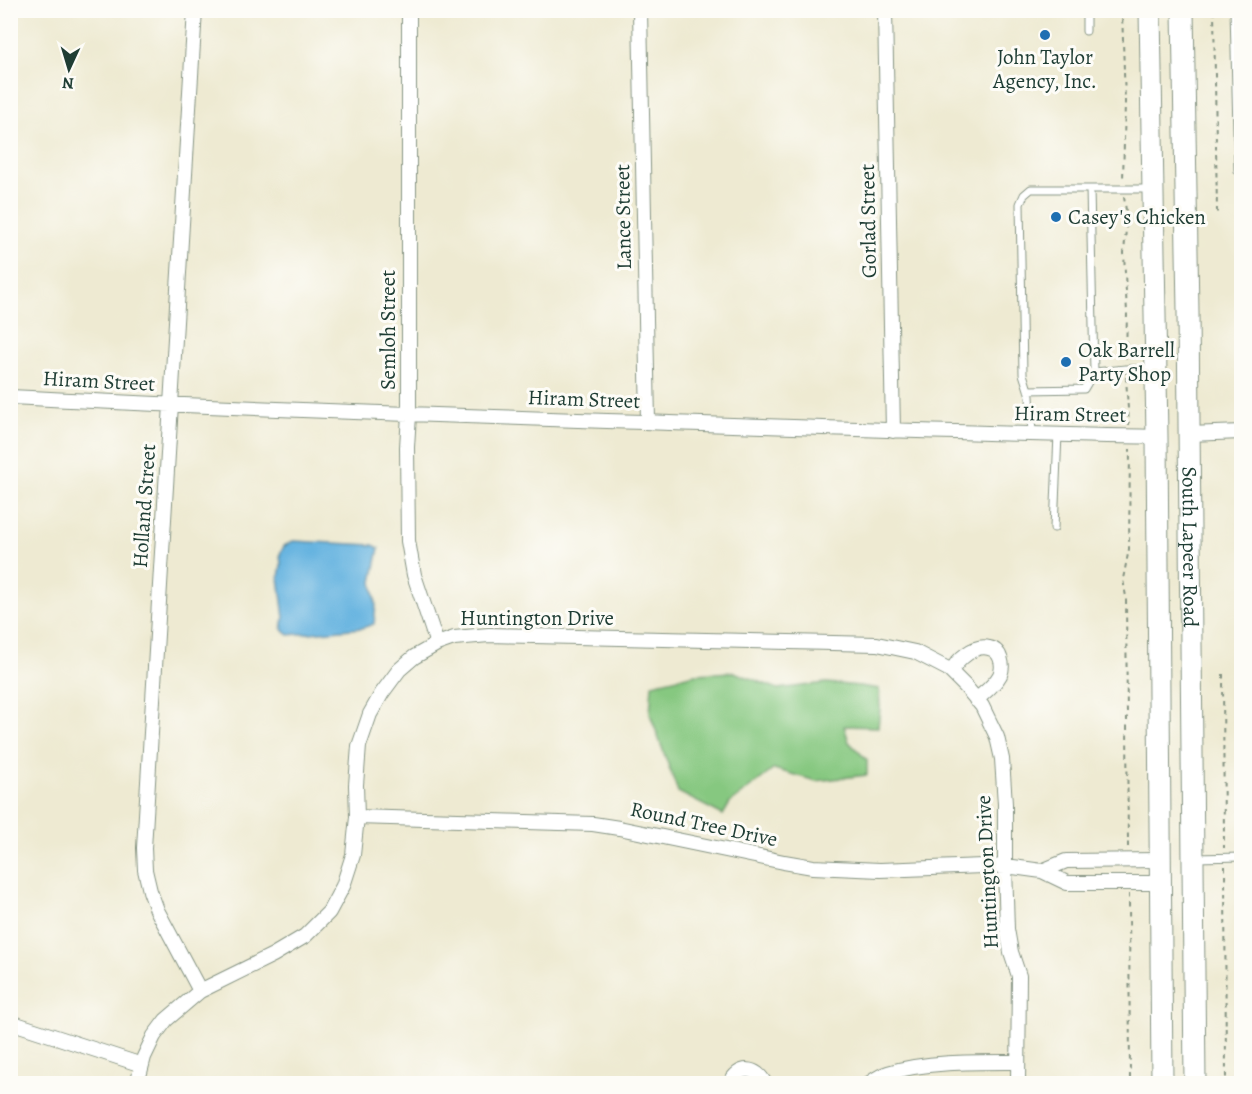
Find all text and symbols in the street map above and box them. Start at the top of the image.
marker: John Taylor Agency, Inc. [1038,28,1052,42]
north arrow [39,39,99,99]
place label: John Taylor Agency, Inc. [992,43,1097,95]
text: N [61,72,75,94]
street label: Lance Street [608,164,638,270]
street label: Gorlad Street [853,164,883,278]
place label: Casey's Chicken [1068,203,1206,231]
marker: Casey's Chicken [1049,210,1063,224]
street label: Semloh Street [374,270,402,390]
place label: Oak Barrell Party Shop [1078,336,1175,388]
marker: Oak Barrell Party Shop [1059,355,1073,369]
street label: Hiram Street [42,364,156,398]
street label: Hiram Street [527,383,641,415]
street label: Hiram Street [1014,399,1127,429]
street label: Holland Street [126,443,162,569]
street label: South Lapeer Road [1175,466,1205,628]
street label: Huntington Drive [460,604,614,632]
street label: Huntington Drive [969,794,1005,950]
street label: Round Tree Drive [628,795,780,853]

